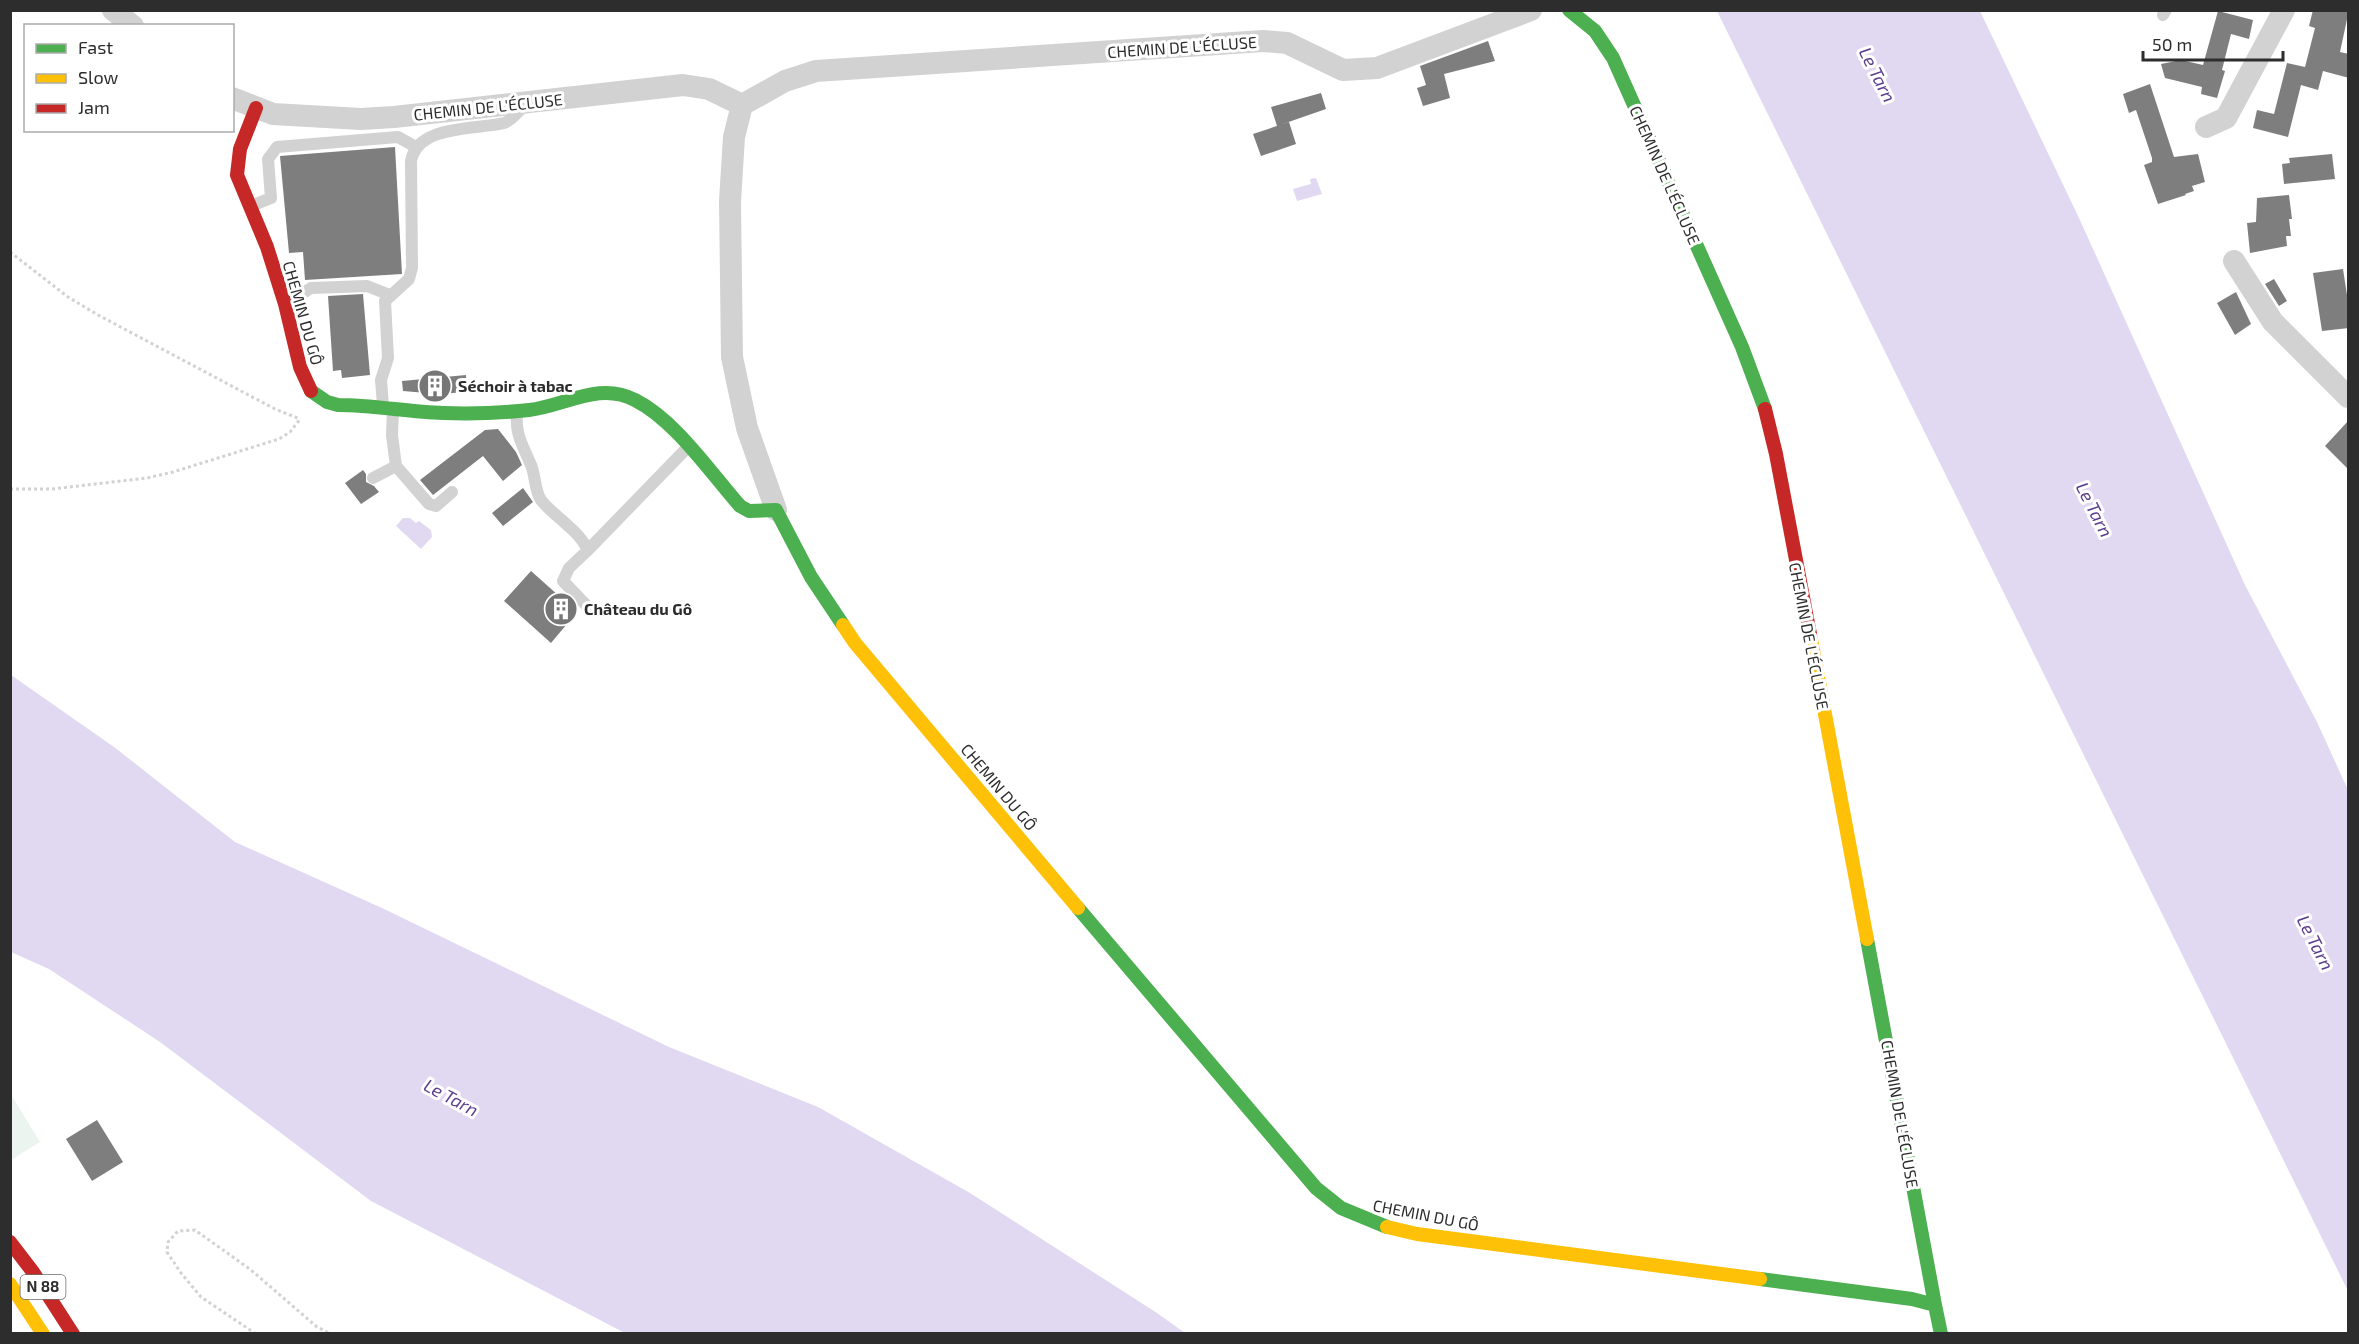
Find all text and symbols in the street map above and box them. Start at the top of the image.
legend [24,24,234,132]
scale bar [2143,24,2282,62]
street label: CHEMIN DE L'ÉCLUSE [1107,32,1257,61]
text: 50 m [2152,33,2192,55]
text: Fast [78,36,113,58]
water label: Le Tarn [1855,43,1901,106]
text: Slow [78,66,119,88]
street label: CHEMIN DE L'ÉCLUSE [413,89,563,124]
text: Jam [78,96,110,118]
street label: CHEMIN DE L'ÉCLUSE [1626,103,1705,247]
street label: CHEMIN DU GÔ [280,259,327,367]
building icon: Séchoir à tabac [417,368,453,404]
place label: Séchoir à tabac [458,376,573,395]
water label: Le Tarn [2072,478,2118,541]
street label: CHEMIN DE L'ÉCLUSE [1786,561,1833,711]
building icon: Château du Gô [543,591,579,627]
place label: Château du Gô [584,599,692,618]
street label: CHEMIN DU GÔ [958,739,1041,834]
water label: Le Tarn [2293,911,2339,974]
street label: CHEMIN DE L'ÉCLUSE [1878,1039,1923,1189]
water label: Le Tarn [420,1074,483,1121]
street label: CHEMIN DU GÔ [1372,1195,1481,1234]
road number: N 88 [20,1275,66,1299]

